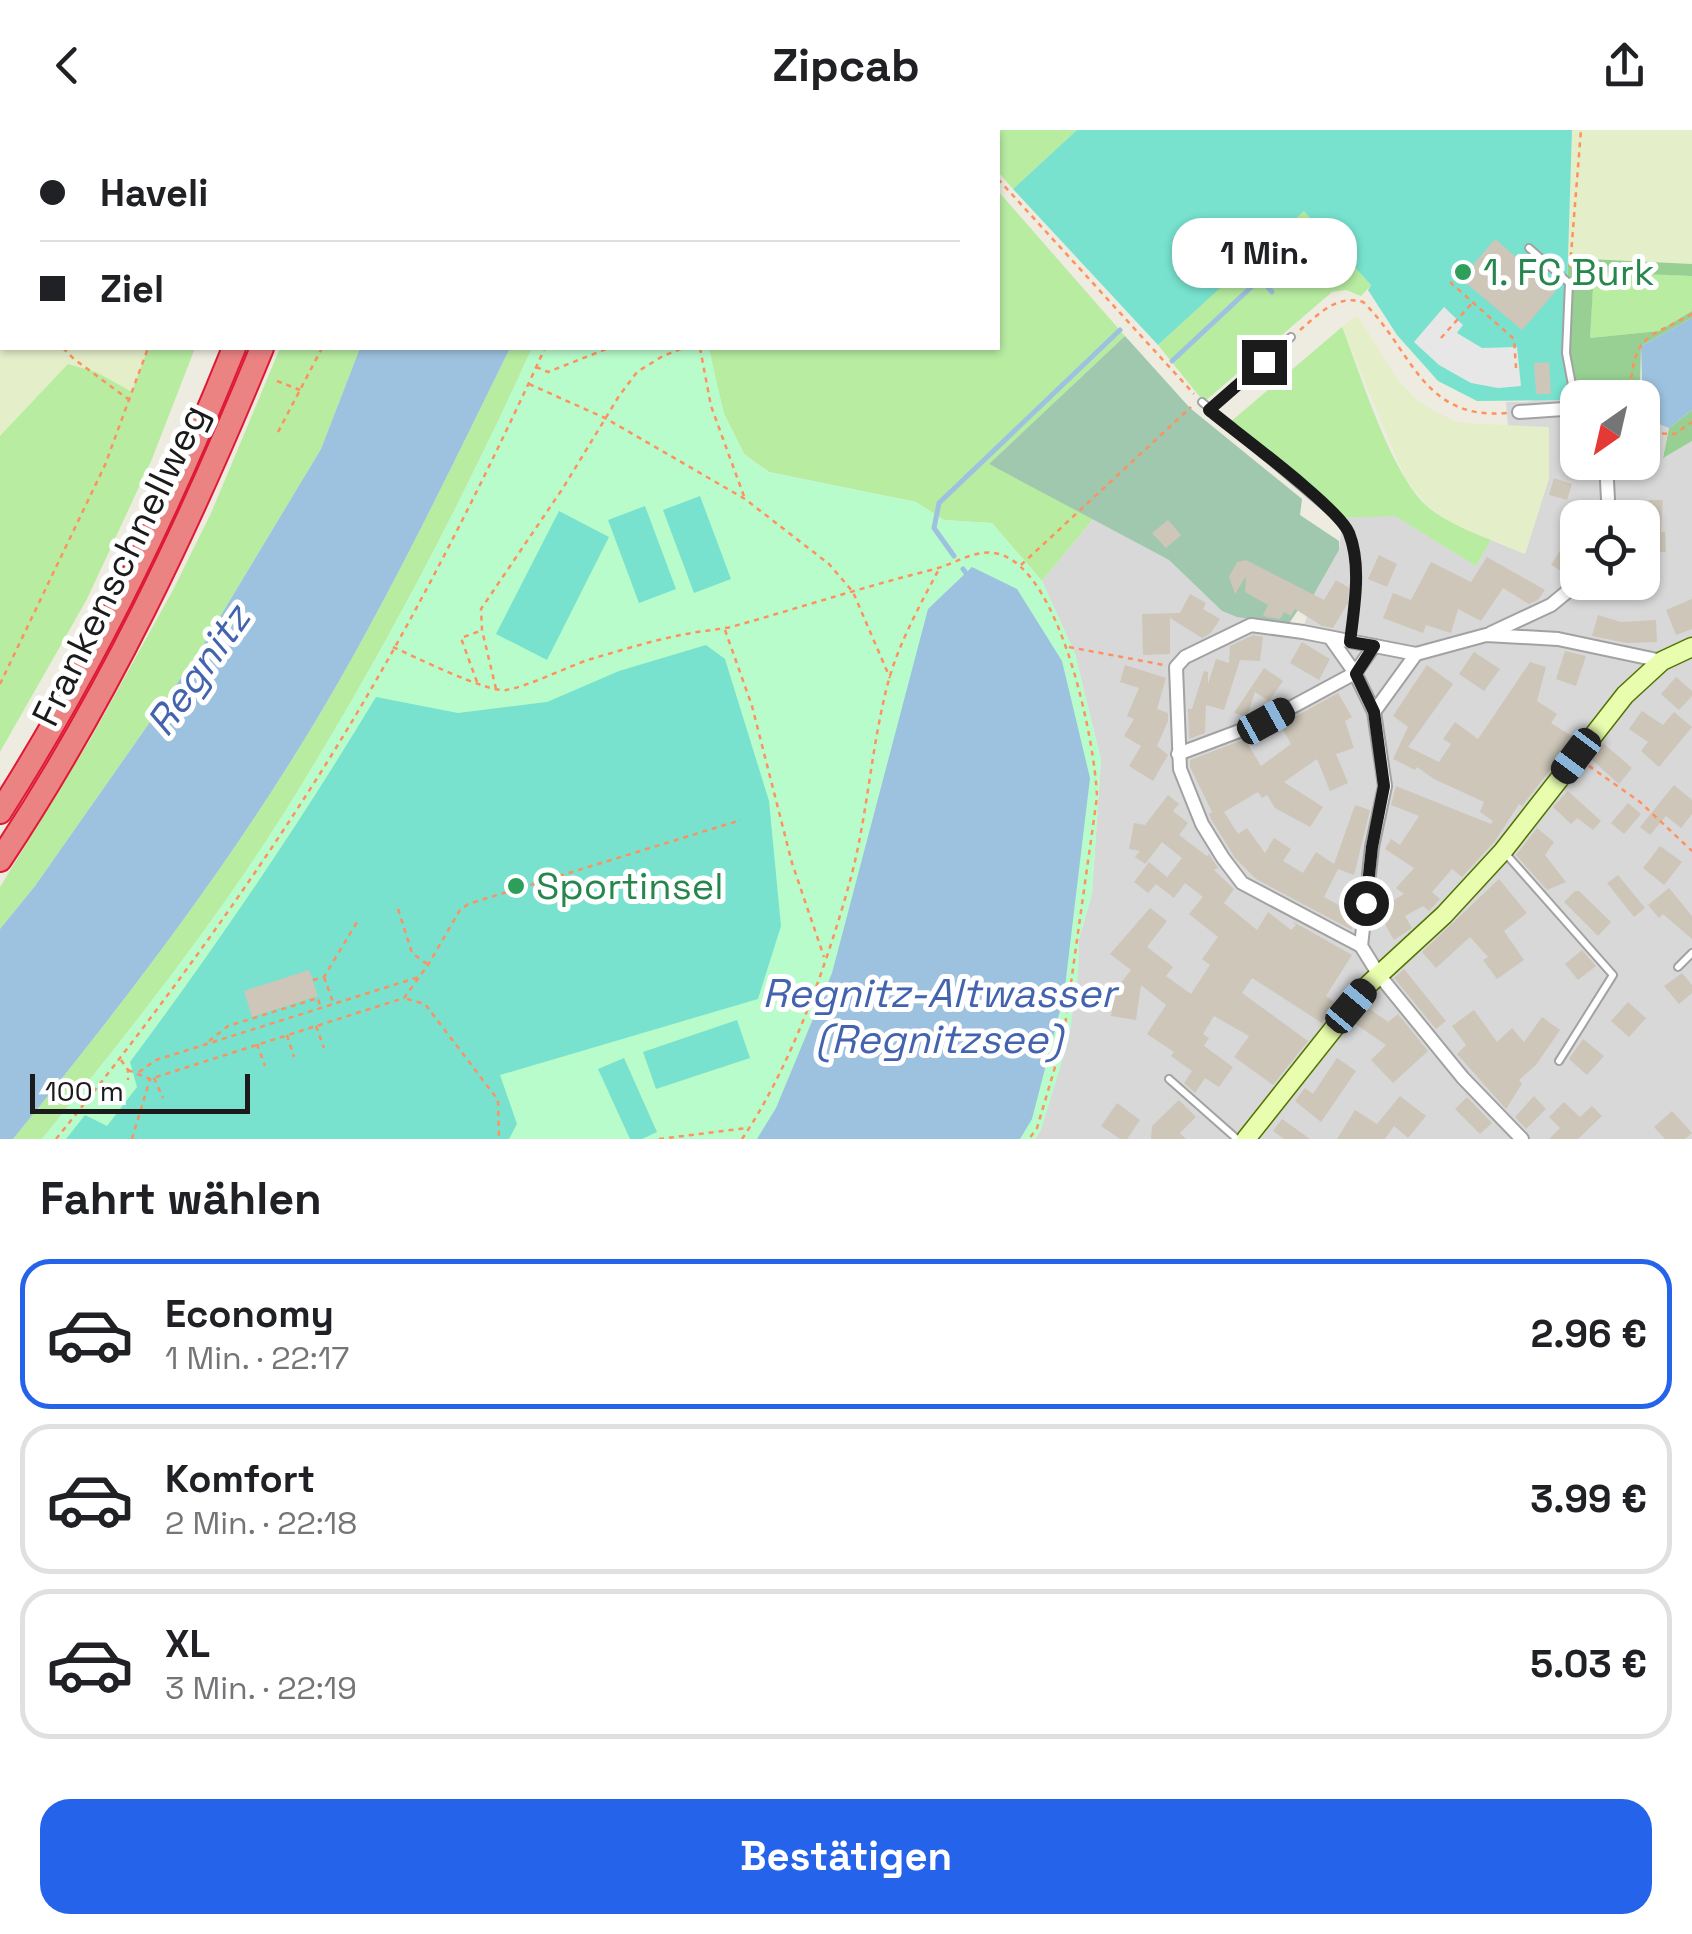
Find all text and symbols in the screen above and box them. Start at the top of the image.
text: Zipcab [772,37,920,94]
icon: back [40,38,95,93]
icon: share [1597,38,1652,93]
text: Haveli [100,169,208,217]
callout: 1 Min. [1172,217,1356,287]
text: 1 Min. [1220,233,1309,273]
place label: 1. FC Burk [1483,248,1655,296]
marker: 1. FC Burk [1452,261,1474,283]
text: Ziel [100,265,164,313]
route end [1242,340,1287,385]
north arrow [1560,380,1660,480]
map controls [1560,380,1660,600]
street label: Frankenschnellweg [21,396,219,734]
button: locate [1560,500,1660,600]
water label: Regnitz [135,592,264,746]
car [1232,693,1300,749]
car [1546,723,1606,789]
place label: Sportinsel [536,862,724,910]
marker: Sportinsel [505,875,527,897]
route start [1344,881,1389,926]
water label: Regnitz-Altwasser (Regnitzsee) [762,968,1120,1065]
car [1320,973,1382,1039]
scale bar [30,1069,250,1114]
text: 100 m [45,1073,124,1109]
text: Fahrt wählen [40,1170,322,1227]
icon: car [45,1289,135,1379]
text: Economy [165,1290,334,1338]
text: 2.96 € [1531,1310,1647,1358]
text: 1 Min. · 22:17 [165,1338,349,1378]
icon: car [45,1454,135,1544]
text: Komfort [165,1455,315,1503]
text: 3.99 € [1530,1475,1647,1523]
text: 2 Min. · 22:18 [165,1503,357,1543]
icon: car [45,1619,135,1709]
text: XL [165,1620,210,1668]
text: 5.03 € [1530,1640,1647,1688]
text: 3 Min. · 22:19 [165,1668,357,1708]
button: Bestätigen [40,1799,1652,1914]

